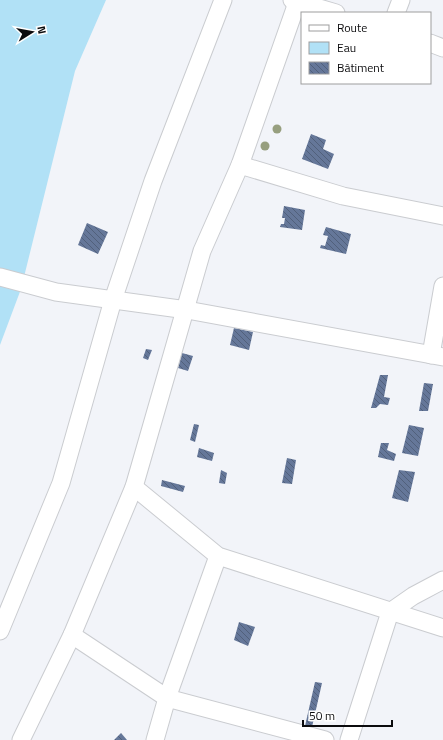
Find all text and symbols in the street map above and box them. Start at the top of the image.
north arrow [12,12,52,52]
legend [301,12,431,84]
text: Route [337,18,367,37]
text: N [33,25,50,35]
text: Eau [337,38,356,57]
text: Bâtiment [337,58,385,77]
scale bar [303,702,392,728]
text: 50 m [309,706,335,725]

